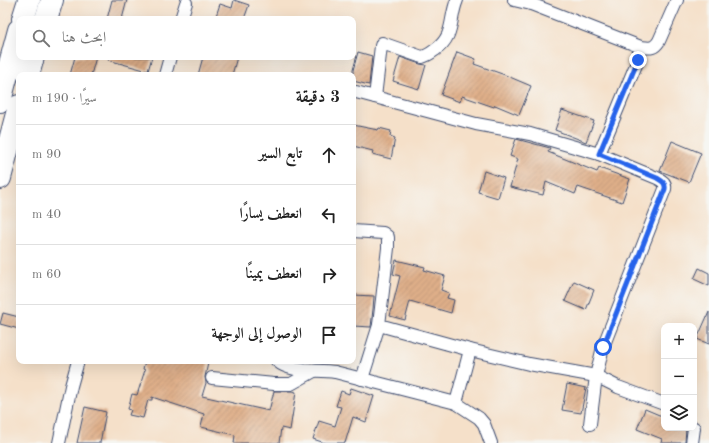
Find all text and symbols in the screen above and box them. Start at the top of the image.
search box [16,16,356,60]
icon: search [30,27,52,49]
text: ابحث هنا [62,31,106,46]
route end [629,51,647,69]
text: 3 دقيقة [296,89,340,106]
text: سيرًا · 190 m [32,92,97,105]
icon: ahead [318,144,340,166]
text: تابع السير [259,147,302,162]
text: 90 m [32,148,61,161]
icon: left [318,204,340,226]
text: انعطف يسارًا [240,207,302,222]
text: 40 m [32,208,61,221]
icon: right [318,264,340,286]
text: انعطف يمينًا [246,267,302,282]
text: 60 m [32,268,61,281]
map controls [661,323,697,431]
button: + [661,323,697,359]
icon: arrive [318,324,340,346]
text: الوصول إلى الوجهة [211,327,302,342]
route start [594,338,612,356]
button: − [661,359,697,395]
button: layers [661,395,697,431]

